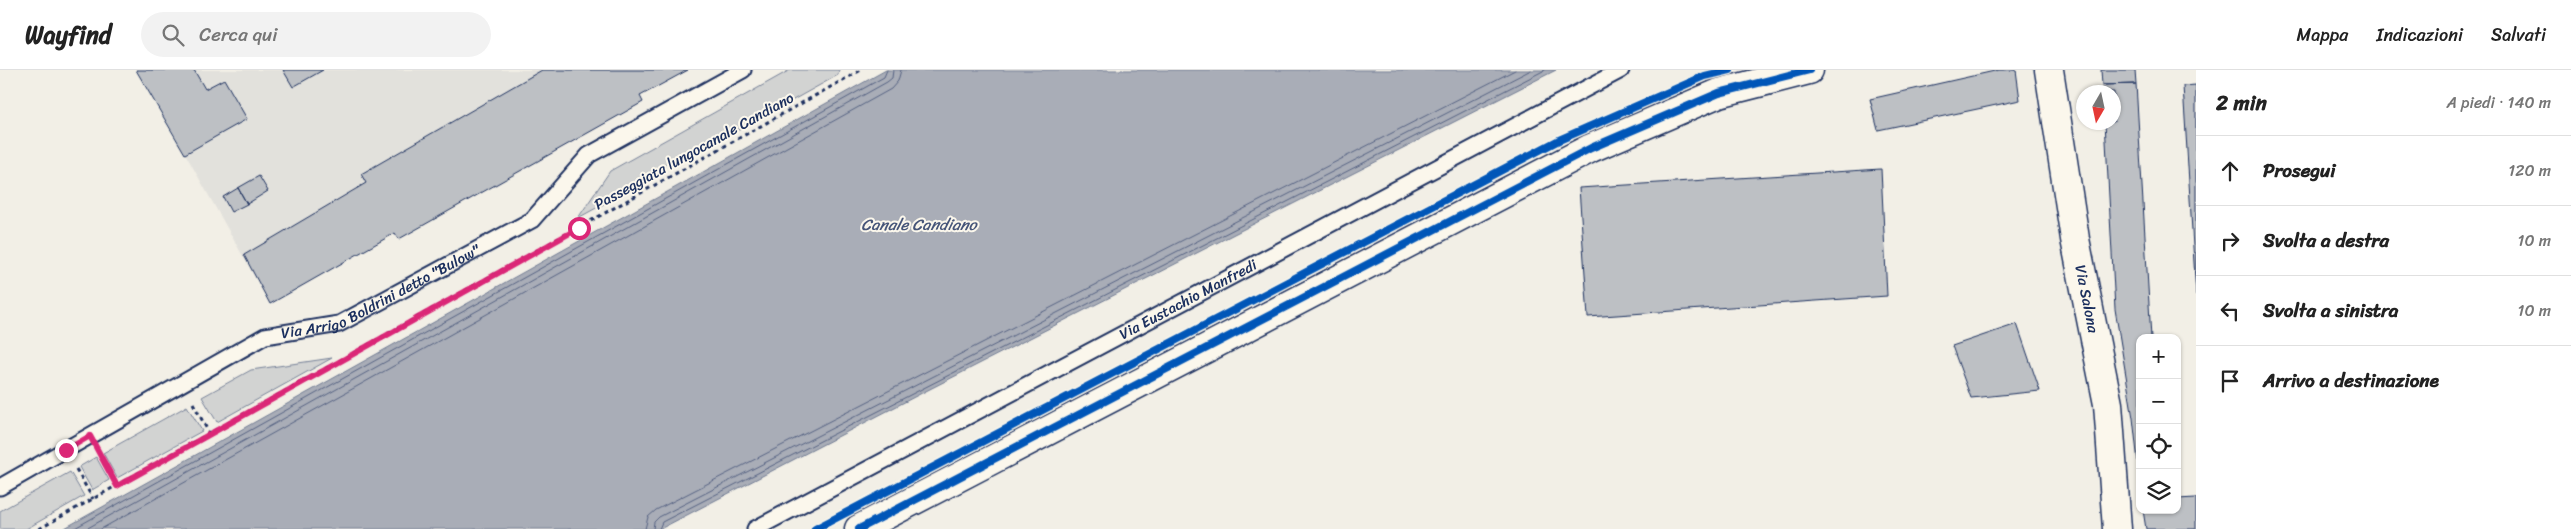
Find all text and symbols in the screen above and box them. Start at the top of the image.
search box [141,12,491,57]
text: Wayfind [25,14,111,56]
text: Cerca qui [199,18,277,51]
text: Mappa [2296,19,2348,51]
text: Indicazioni [2376,19,2463,51]
text: Salvati [2491,19,2546,51]
icon: search [159,21,187,49]
text: 2 min [2216,84,2267,122]
street label: Passeggiata lungocanale Candiano [589,85,799,217]
north arrow [2076,85,2121,130]
text: A piedi · 140 m [2446,88,2551,117]
text: Prosegui [2263,154,2336,187]
text: 120 m [2508,156,2551,185]
icon: ahead [2216,157,2244,185]
water label: Canale Candiano [861,210,979,239]
route start [568,217,591,240]
text: Svolta a destra [2263,224,2389,257]
text: 10 m [2518,226,2551,255]
icon: right [2216,227,2244,255]
street label: Via Arrigo Boldrini detto "Bulow" [279,237,486,346]
street label: Via Eustachio Manfredi [1114,252,1262,347]
street label: Via Salona [2067,262,2107,336]
text: Svolta a sinistra [2263,294,2398,327]
text: 10 m [2518,296,2551,325]
icon: left [2216,297,2244,325]
map controls [2136,334,2181,514]
button: + [2136,334,2181,379]
text: Arrivo a destinazione [2263,364,2439,397]
icon: arrive [2216,367,2244,395]
button: − [2136,379,2181,424]
button: locate [2136,424,2181,469]
route end [55,439,78,462]
button: layers [2136,469,2181,514]

